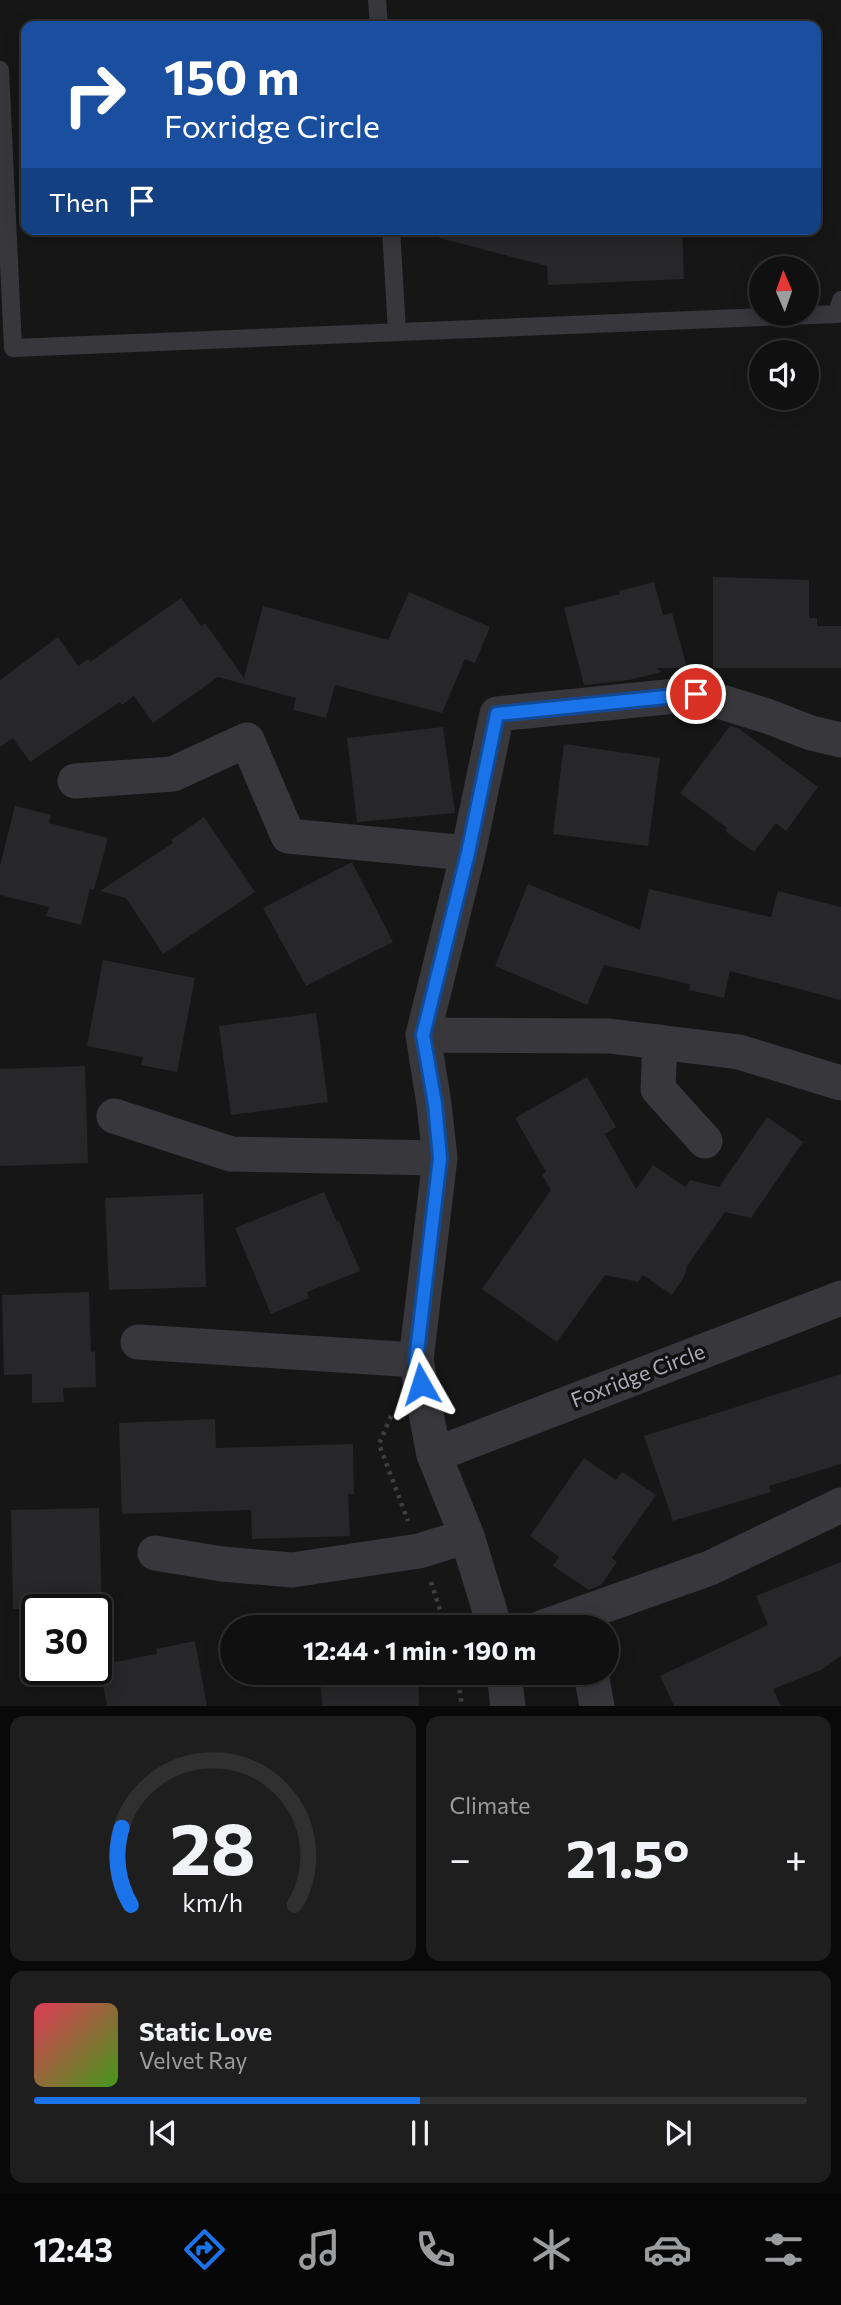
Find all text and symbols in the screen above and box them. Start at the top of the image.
text: 150 m [164,45,299,105]
icon: right [49,49,140,140]
text: Foxridge Circle [164,105,380,145]
icon: arrive [123,182,161,220]
text: Then [49,186,109,217]
north arrow [749,256,819,326]
map controls [749,256,819,410]
button: sound [749,340,819,410]
pin [666,664,726,724]
icon: arrive [677,675,715,713]
street label: Foxridge Circle [567,1338,708,1412]
position arrow [384,1347,458,1421]
speed limit sign: 30 [21,1594,112,1685]
text: 12:44 · 1 min · 190 m [303,1634,536,1665]
text: Climate [450,1791,531,1819]
text: 28 [170,1801,256,1890]
text: 21.5° [566,1825,690,1889]
text: − [450,1834,471,1881]
text: + [785,1834,807,1881]
text: km/h [182,1886,243,1916]
text: Static Love [139,2015,272,2046]
text: Velvet Ray [139,2046,247,2074]
icon: previous [144,2114,182,2152]
icon: pause [401,2114,439,2152]
icon: next [659,2114,697,2152]
icon: directions [180,2225,229,2274]
icon: music [295,2225,344,2274]
icon: phone [411,2225,460,2274]
icon: climate [527,2225,576,2274]
icon: car [643,2225,692,2274]
icon: filters [759,2225,808,2274]
text: 12:43 [33,2229,113,2269]

